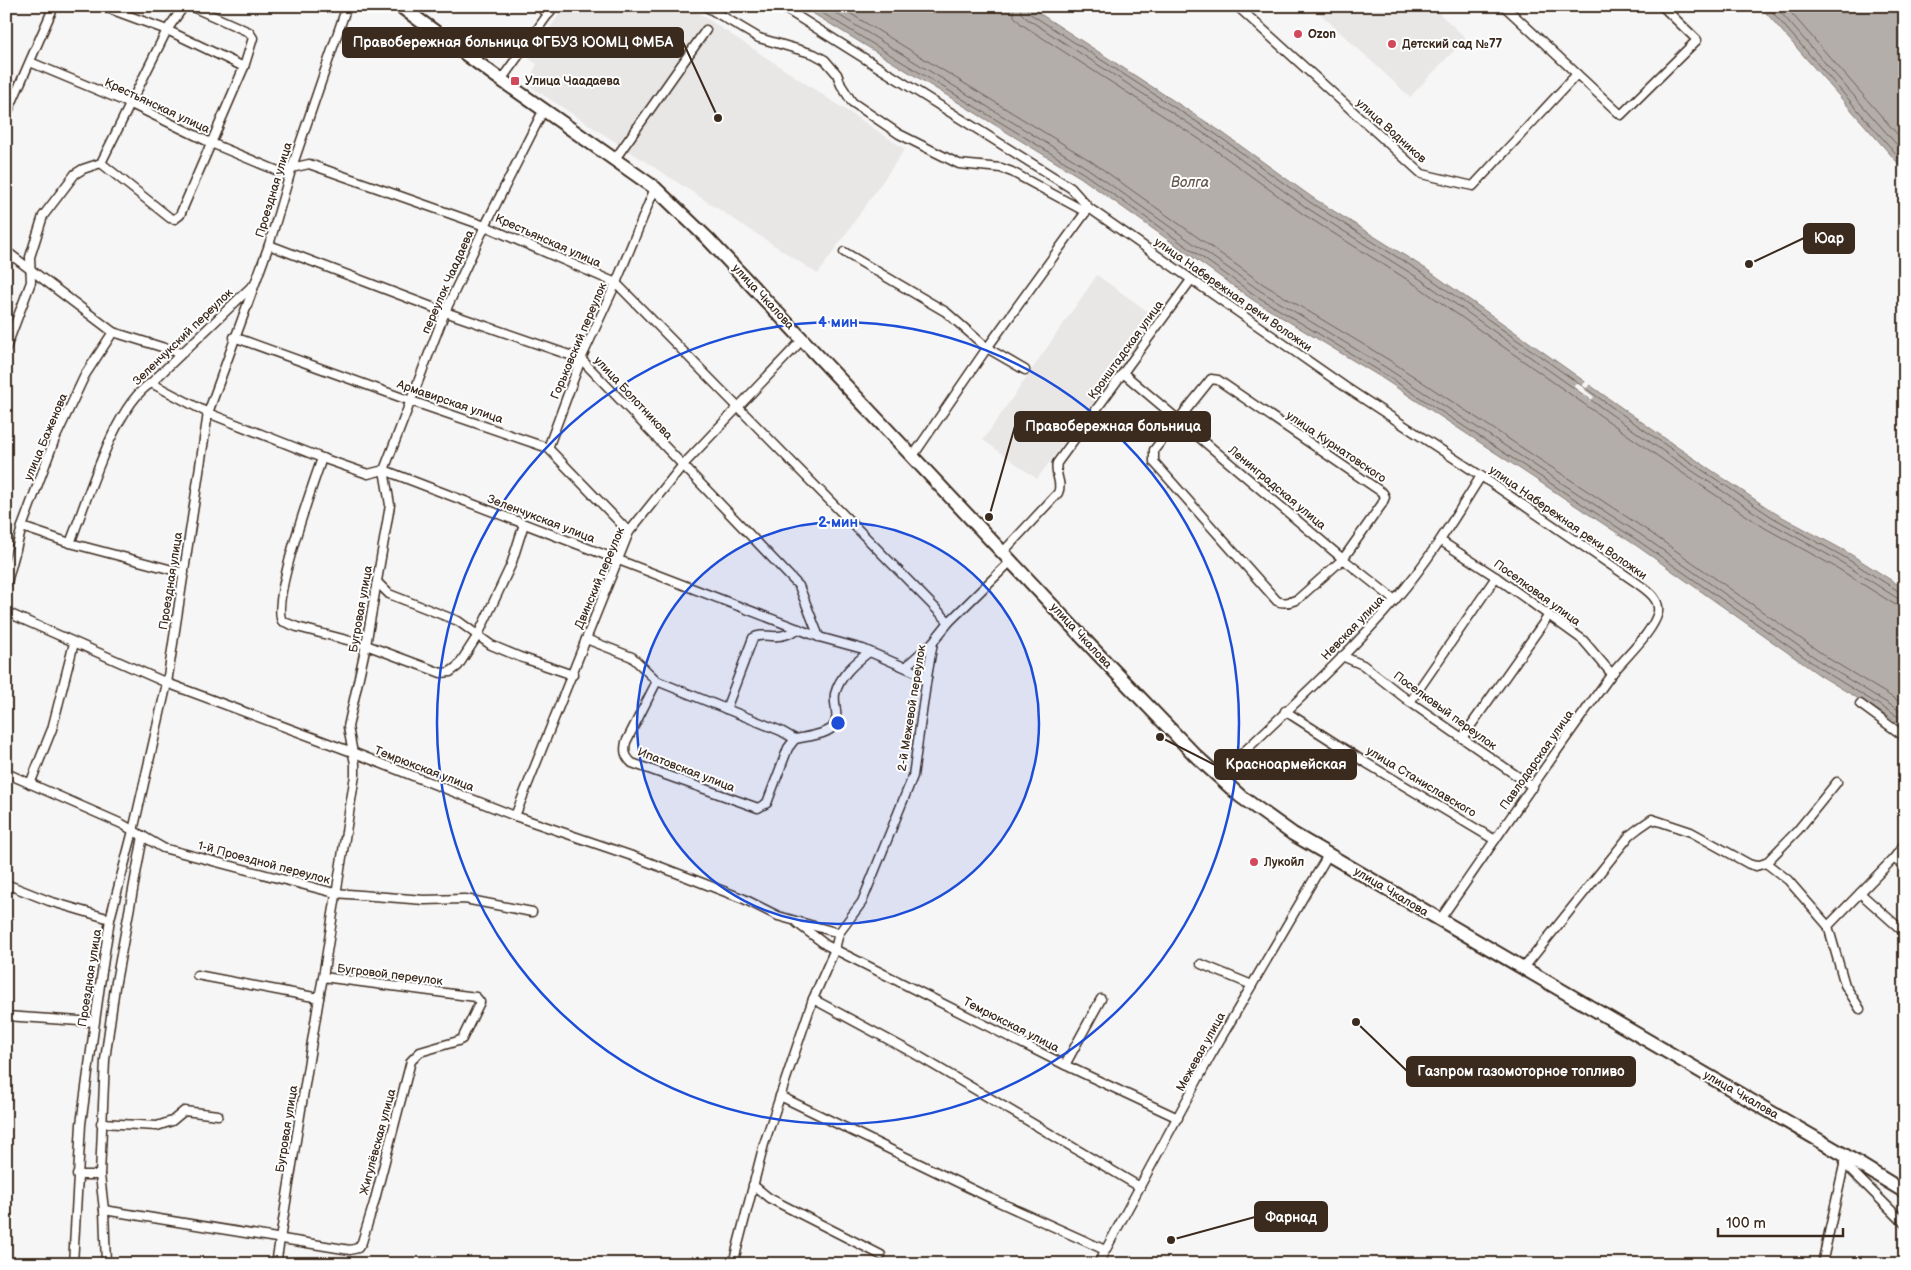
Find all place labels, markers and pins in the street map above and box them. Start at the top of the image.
place label: Ozon [1308,27,1336,42]
callout: Правобережная больница ФГБУЗ ЮОМЦ ФМБА [343,28,683,57]
marker: Ozon [1292,28,1304,40]
place label: Детский сад №77 [1402,37,1503,52]
marker: Детский сад №77 [1386,38,1398,50]
place label: Улица Чаадаева [525,74,621,89]
marker: Улица Чаадаева [509,75,521,87]
callout: Юар [1804,224,1854,253]
callout: Правобережная больница [1015,412,1210,441]
centre of rings [829,714,847,732]
callout: Красноармейская [1215,750,1356,779]
place label: Лукойл [1263,855,1304,870]
marker: Лукойл [1248,856,1260,868]
callout: Газпром газомоторное топливо [1407,1057,1635,1086]
callout: Фарнад [1255,1202,1327,1231]

